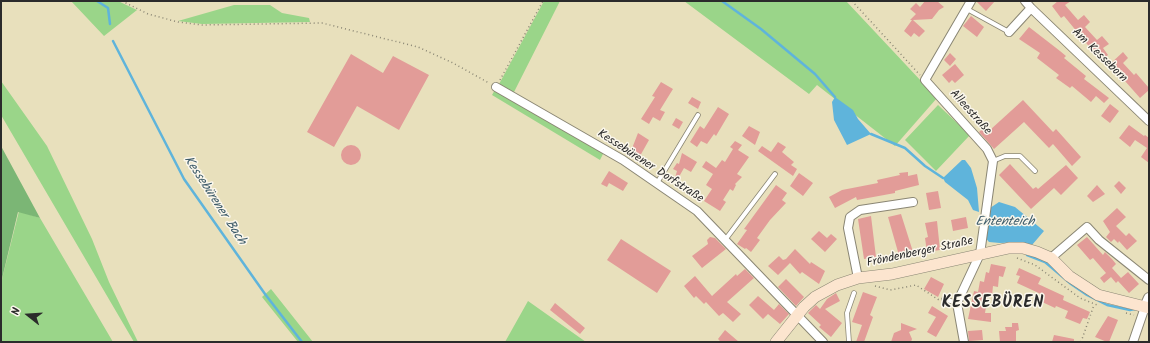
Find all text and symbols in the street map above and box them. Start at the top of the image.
street label: Am Kesseborn [1068,26,1130,86]
street label: Alleestraße [946,87,994,139]
street label: Kessebürener Dorfstraße [594,127,706,207]
water label: Kessebürener Bach [179,154,249,248]
water label: Ententeich [975,215,1035,231]
street label: Fröndenberger Straße [865,235,975,271]
district label: KESSEBÜREN [942,294,1044,314]
north arrow [8,295,48,335]
text: N [7,306,26,317]

